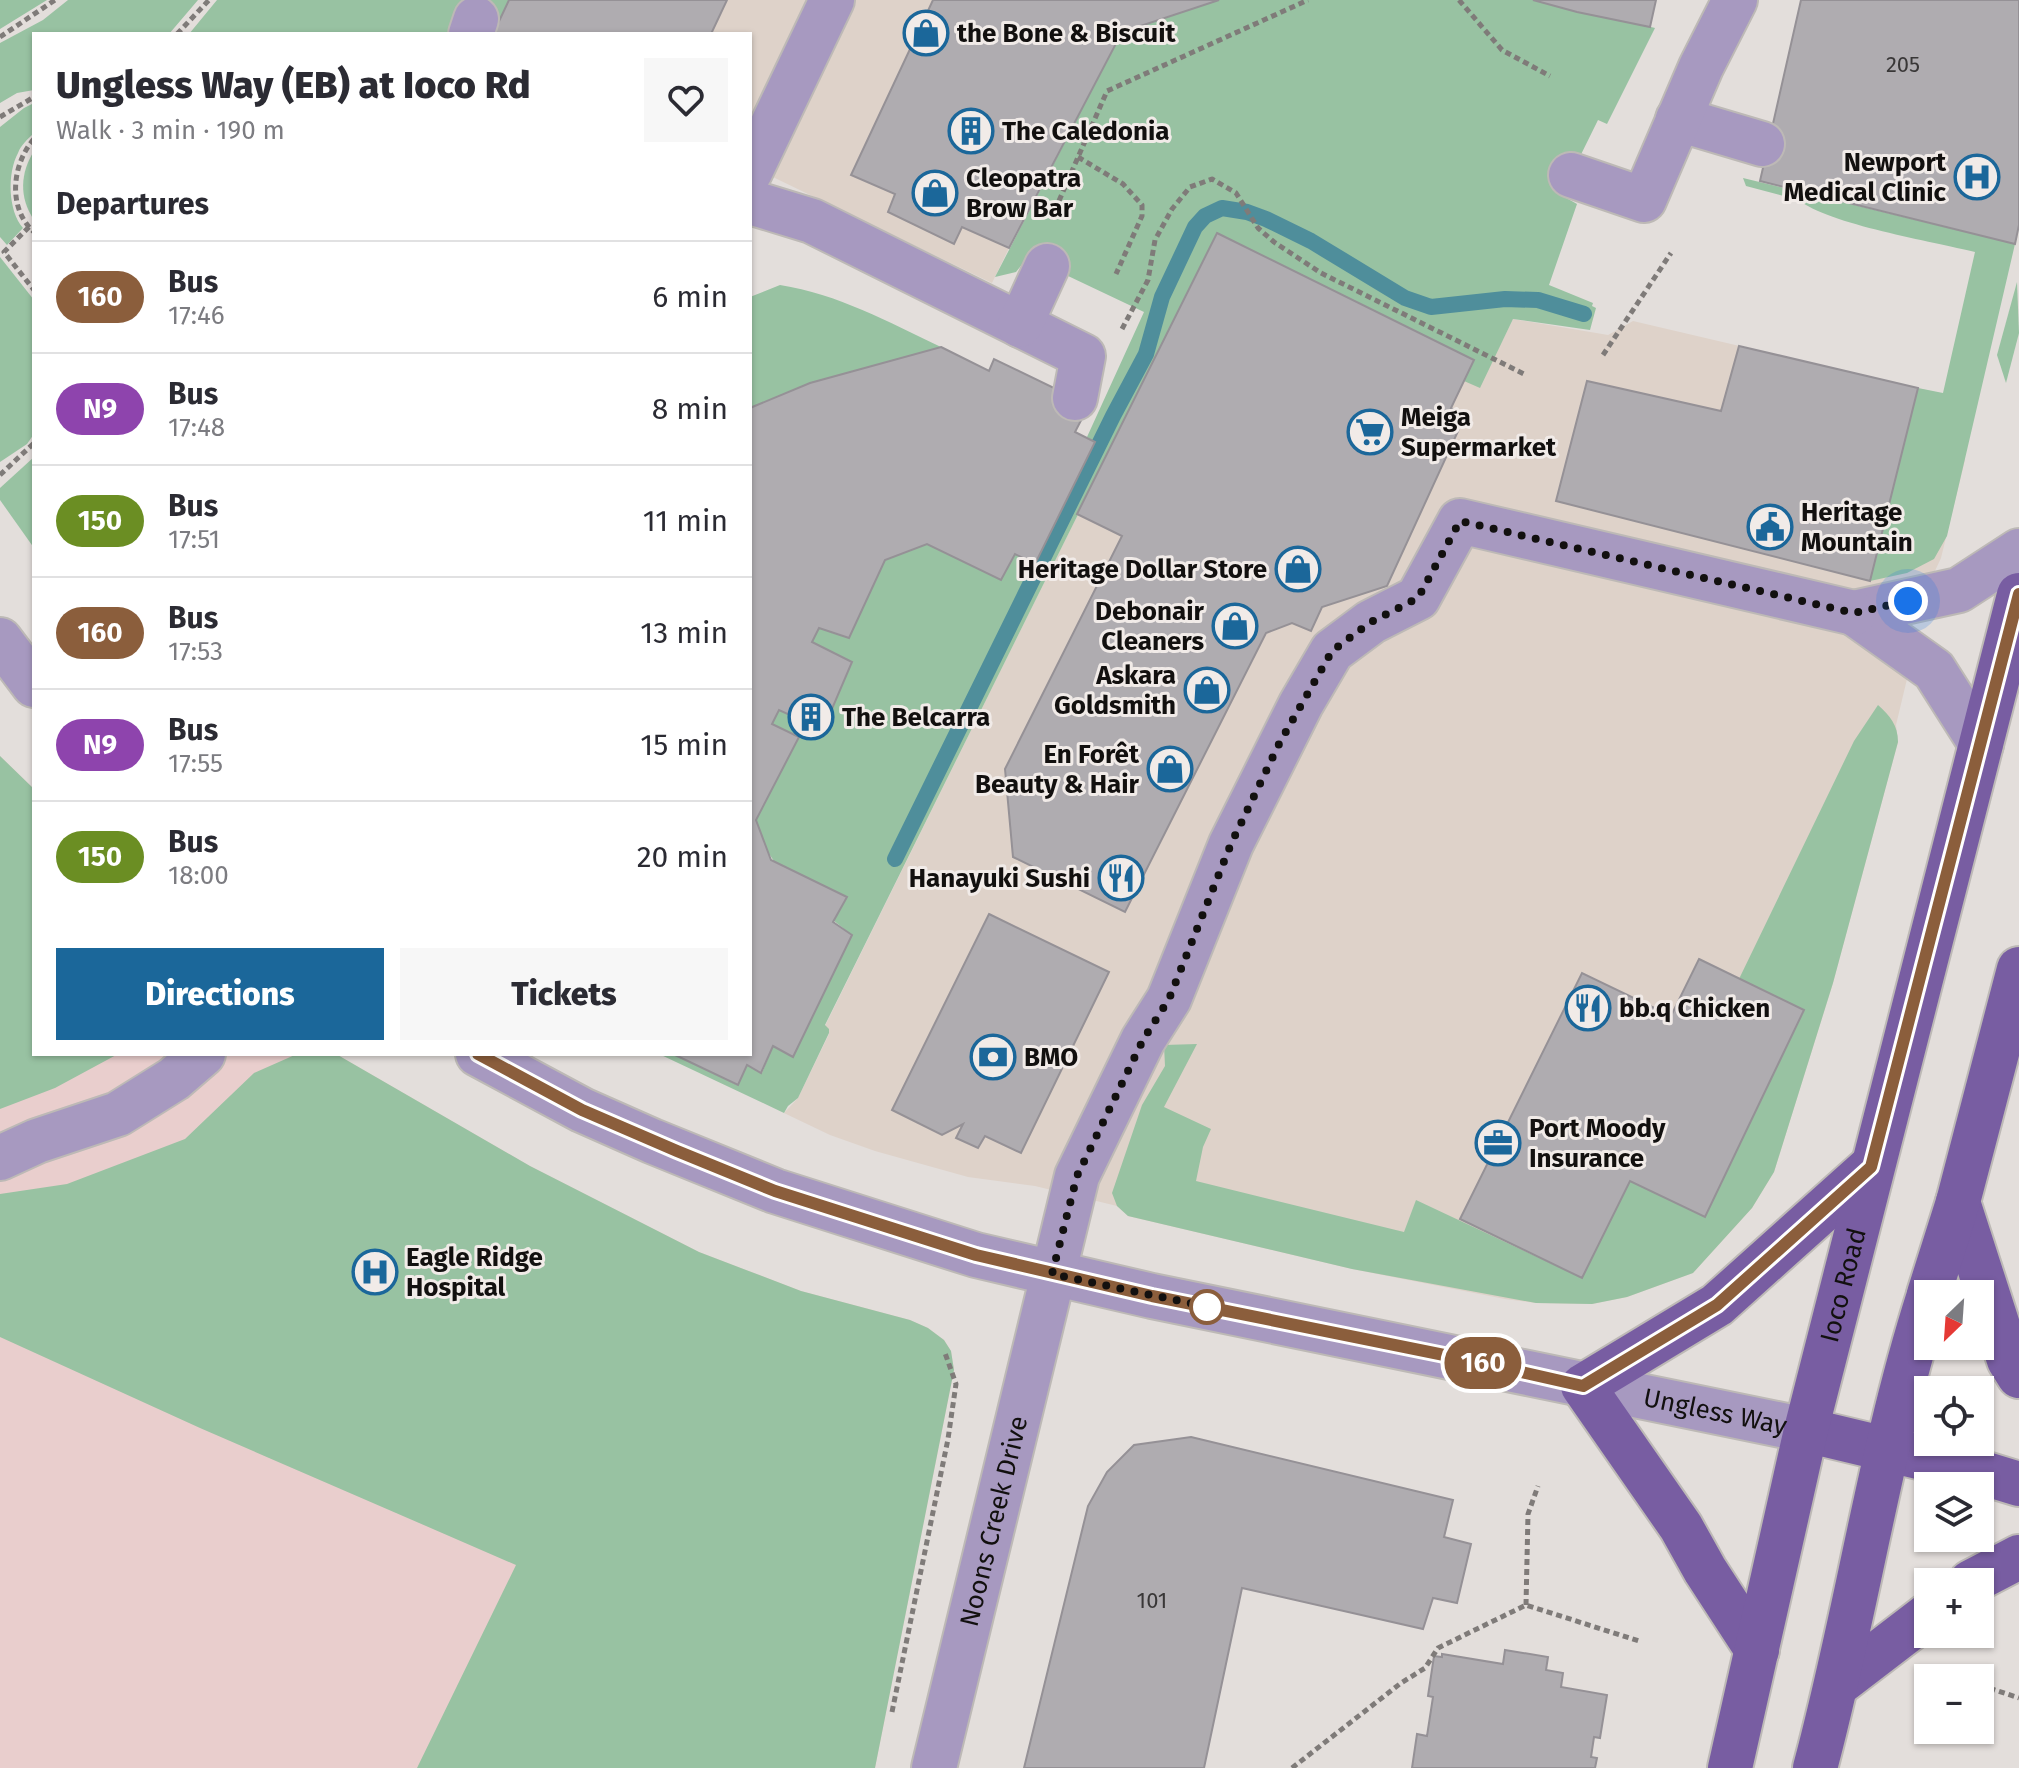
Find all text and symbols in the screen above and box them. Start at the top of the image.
shop icon: the Bone & Biscuit [902,9,950,57]
place label: the Bone & Biscuit [957,18,1177,49]
house number: 205 [1886,51,1920,78]
button: heart [644,58,728,142]
text: Ungless Way (EB) at Ioco Rd [56,62,530,108]
building icon: The Caledonia [947,107,995,155]
text: Walk · 3 min · 190 m [56,115,285,146]
place label: The Caledonia [1002,116,1170,147]
place label: Newport Medical Clinic [1784,147,1947,208]
hospital icon: Newport Medical Clinic [1953,153,2001,201]
place label: Cleopatra Brow Bar [966,163,1081,224]
shop icon: Cleopatra Brow Bar [911,169,959,217]
text: Departures [56,186,209,222]
text: Bus [168,264,218,300]
text: 6 min [652,279,728,315]
text: 160 [77,280,123,313]
text: 17:46 [168,300,225,331]
text: Bus [168,376,218,412]
text: 8 min [652,391,728,427]
text: N9 [83,392,117,425]
place label: Meiga Supermarket [1401,402,1557,463]
supermarket icon: Meiga Supermarket [1346,408,1394,456]
text: 17:48 [168,412,225,443]
text: Bus [168,488,218,524]
place label: Heritage Mountain [1801,497,1913,558]
text: 11 min [643,503,728,539]
public building icon: Heritage Mountain [1746,503,1794,551]
text: 150 [78,504,122,537]
text: 17:51 [168,524,220,555]
shop icon: Heritage Dollar Store [1274,545,1322,593]
place label: Heritage Dollar Store [1018,554,1267,585]
your location [1888,581,1928,621]
place label: Debonair Cleaners [1095,596,1205,657]
text: Bus [168,600,218,636]
shop icon: Debonair Cleaners [1211,602,1259,650]
text: 13 min [640,615,728,651]
text: 160 [77,616,123,649]
text: 17:53 [168,636,223,667]
place label: Askara Goldsmith [1054,660,1176,721]
shop icon: Askara Goldsmith [1183,666,1231,714]
building icon: The Belcarra [787,693,835,741]
place label: The Belcarra [842,702,990,733]
text: Bus [168,712,218,748]
text: 15 min [640,727,728,763]
text: N9 [83,728,117,761]
place label: En Forêt Beauty & Hair [975,739,1140,800]
shop icon: En Forêt Beauty & Hair [1146,745,1194,793]
text: 17:55 [168,748,223,779]
text: Bus [168,824,218,860]
text: 20 min [637,839,728,875]
text: 150 [78,840,122,873]
restaurant icon: Hanayuki Sushi [1097,854,1145,902]
text: 18:00 [168,860,229,891]
place label: Hanayuki Sushi [909,863,1090,894]
button: Directions [56,948,384,1040]
button: Tickets [400,948,728,1040]
restaurant icon: bb.q Chicken [1564,984,1612,1032]
place label: bb.q Chicken [1619,993,1770,1024]
bank icon: BMO [969,1033,1017,1081]
place label: BMO [1024,1042,1078,1073]
place label: Port Moody Insurance [1529,1113,1666,1174]
office icon: Port Moody Insurance [1474,1119,1522,1167]
street label: Ioco Road [1814,1225,1873,1346]
place label: Eagle Ridge Hospital [406,1242,543,1303]
hospital icon: Eagle Ridge Hospital [351,1248,399,1296]
north arrow [1914,1280,1994,1360]
map controls [1914,1280,1994,1744]
unlabelled marker [1190,1290,1224,1324]
line badge: 160 [1437,1337,1529,1389]
text: 160 [1460,1346,1506,1379]
button: locate [1914,1376,1994,1456]
street label: Ungless Way [1641,1382,1790,1442]
street label: Noons Creek Drive [954,1413,1034,1630]
button: layers [1914,1472,1994,1552]
button: + [1914,1568,1994,1648]
house number: 101 [1137,1587,1167,1614]
button: − [1914,1664,1994,1744]

